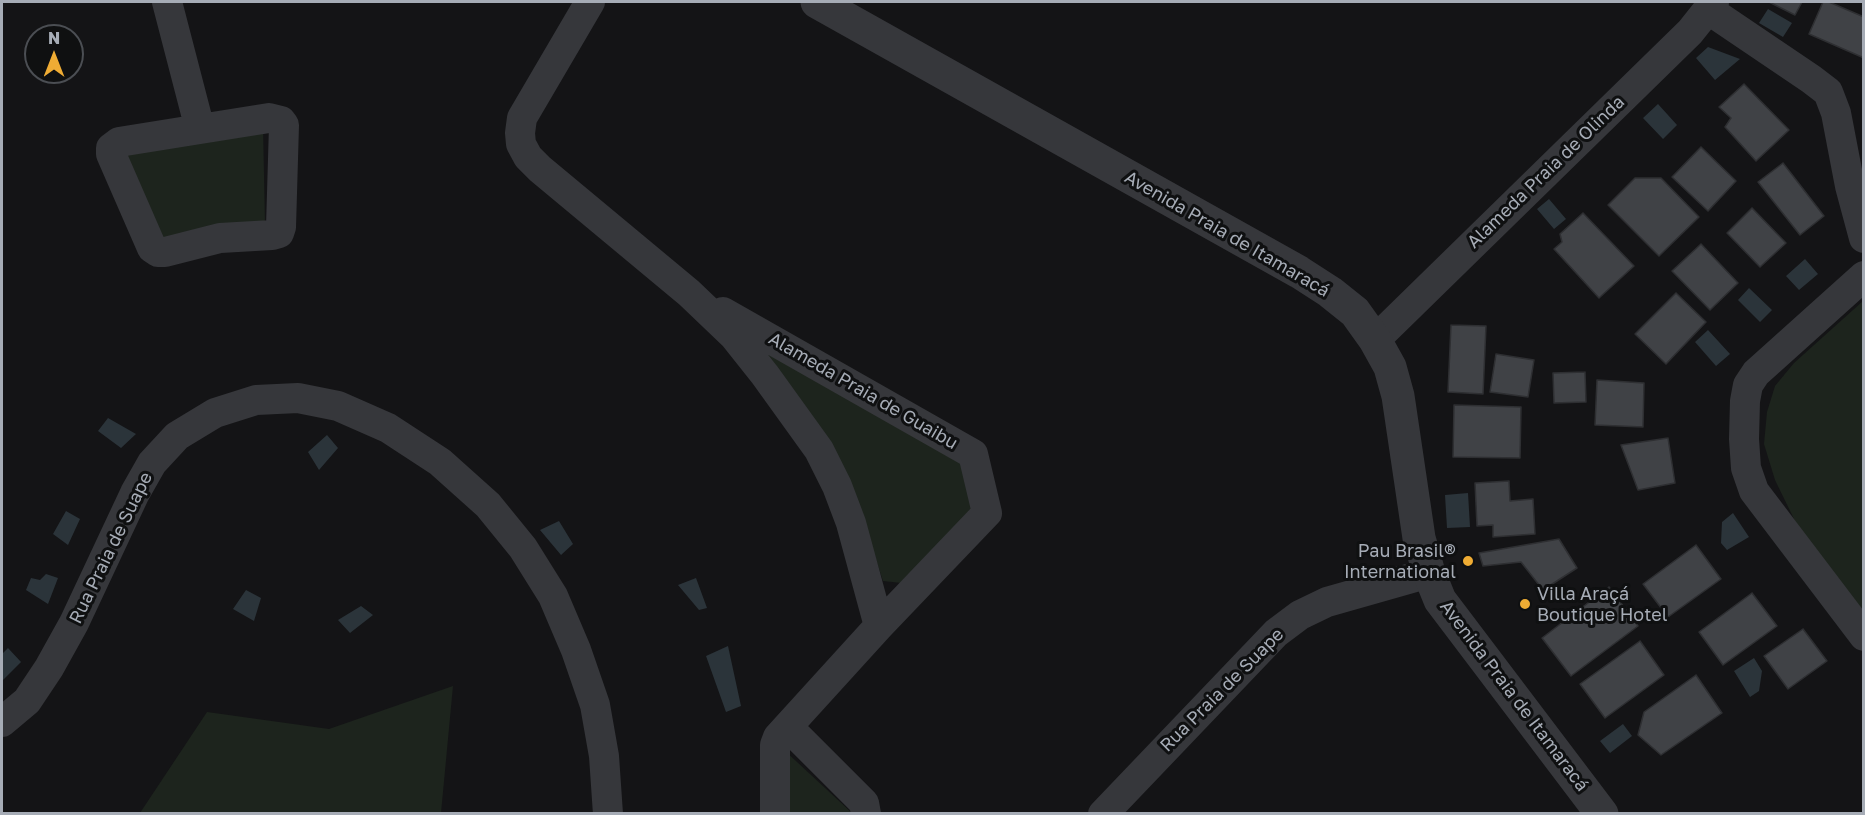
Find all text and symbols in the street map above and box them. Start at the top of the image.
north arrow [24,24,84,84]
text: N [48,28,60,48]
street label: Alameda Praia de Olinda [1463,91,1629,253]
street label: Avenida Praia de Itamaracá [1121,166,1333,302]
street label: Alameda Praia de Guaibu [765,328,961,454]
street label: Rua Praia de Suape [65,469,157,627]
place label: Pau Brasil® International [1344,540,1456,582]
marker: Pau Brasil® International [1461,554,1475,568]
place label: Villa Araçá Boutique Hotel [1537,583,1668,626]
street label: Avenida Praia de Itamaracá [1435,596,1593,796]
marker: Villa Araçá Boutique Hotel [1518,597,1532,611]
street label: Rua Praia de Suape [1156,624,1288,756]

